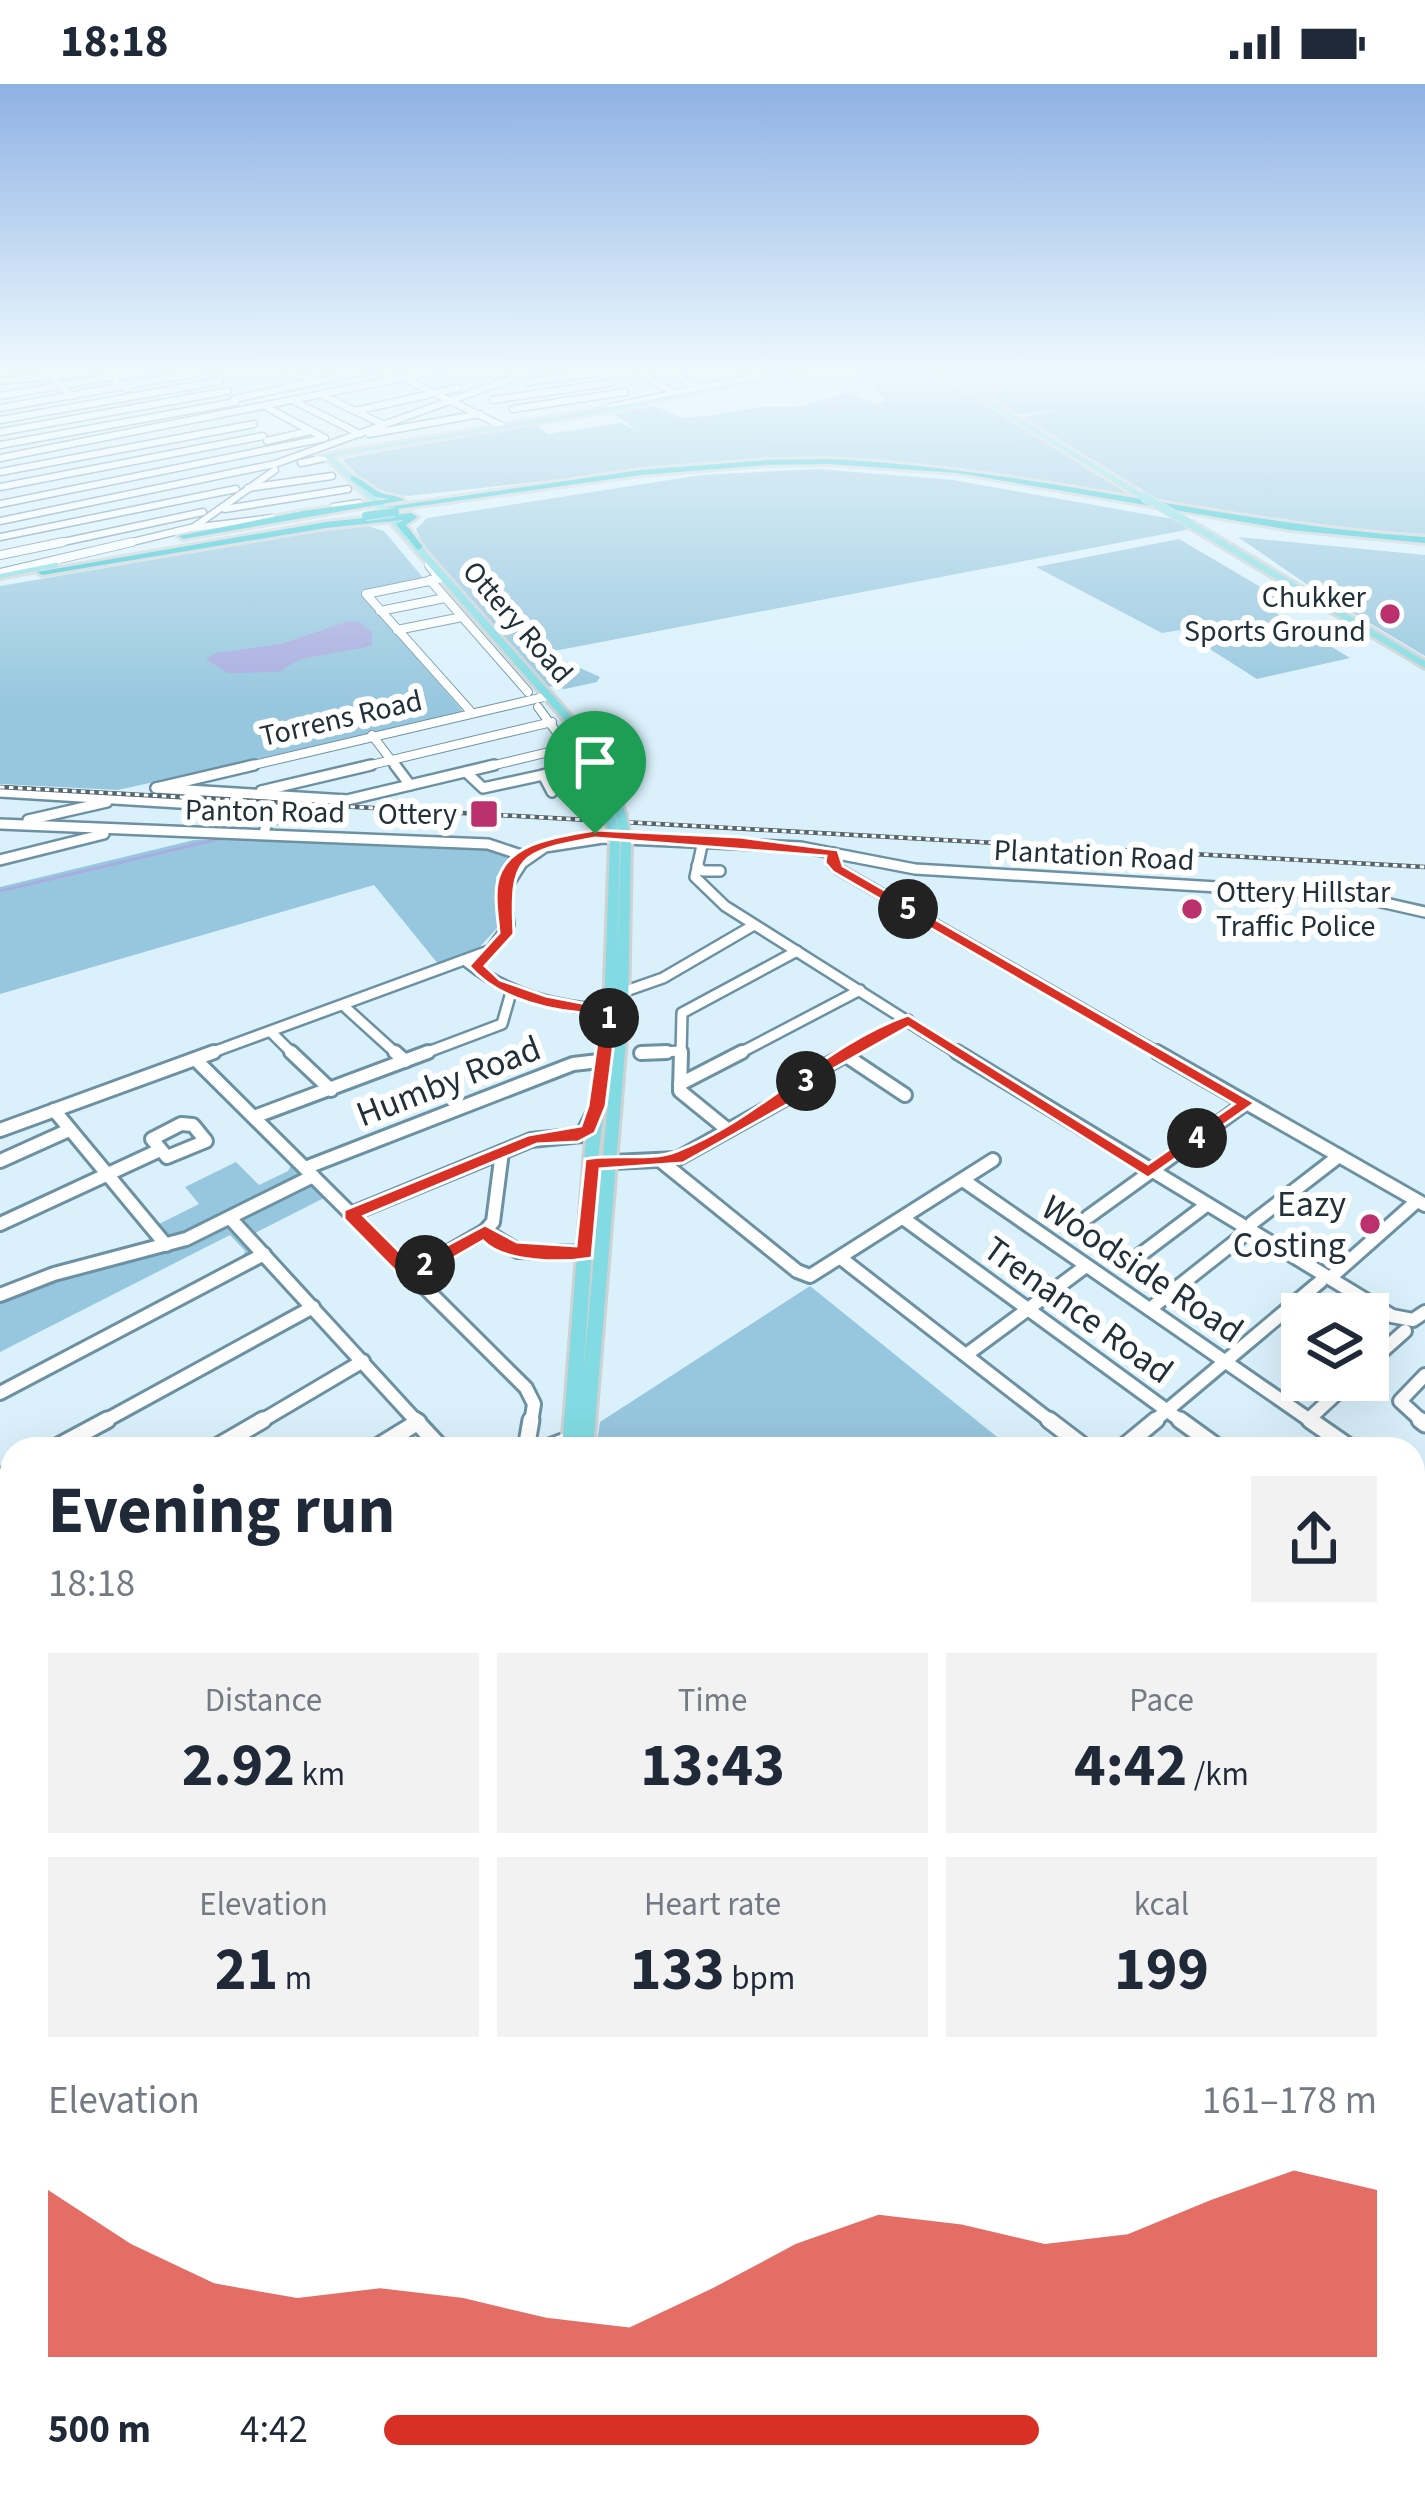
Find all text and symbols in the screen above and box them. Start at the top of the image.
text: 18:18 [60,10,169,74]
street label: Ottery Road [452,552,583,693]
place label: Chukker Sports Ground [1184,576,1367,653]
marker: Chukker Sports Ground [1377,601,1403,627]
street label: Torrens Road [256,679,426,758]
pin [544,711,646,834]
icon: arrive [562,729,628,795]
street label: Panton Road [185,789,345,834]
place label: Ottery [378,793,457,836]
marker: Ottery [468,798,500,830]
street label: Plantation Road [993,829,1195,882]
place label: Ottery Hillstar Traffic Police [1216,871,1391,948]
pin: 5 [878,879,938,939]
text: 5 [899,885,917,932]
marker: Ottery Hillstar Traffic Police [1179,896,1205,922]
pin: 1 [579,988,639,1048]
text: 1 [600,994,618,1041]
street label: Humby Road [349,1023,548,1140]
pin: 3 [776,1051,836,1111]
text: 3 [797,1057,815,1104]
pin: 4 [1167,1108,1227,1168]
text: 4 [1188,1114,1206,1161]
place label: Eazy Costing [1233,1179,1346,1271]
street label: Woodside Road [1031,1183,1253,1356]
marker: Eazy Costing [1357,1211,1383,1237]
street label: Trenance Road [973,1224,1183,1396]
pin: 2 [395,1235,455,1295]
text: 2 [416,1241,434,1288]
map controls [1281,1293,1389,1401]
button: layers [1281,1293,1389,1401]
text: Evening run [48,1464,395,1558]
button: share [1251,1476,1377,1602]
text: 18:18 [48,1556,135,1612]
text: Distance [205,1677,322,1724]
text: Time [678,1677,747,1724]
text: Pace [1129,1677,1194,1724]
text: 2.92 [182,1724,295,1809]
text: 13:43 [640,1724,785,1809]
text: 4:42 [1074,1724,1187,1809]
text: km [295,1751,345,1798]
text: /km [1187,1751,1249,1798]
text: Elevation [199,1881,328,1928]
text: Heart rate [644,1881,781,1928]
text: kcal [1134,1881,1189,1928]
text: 21 [215,1928,278,2013]
text: 133 [630,1928,725,2013]
text: 199 [1114,1928,1209,2013]
text: m [278,1955,312,2002]
text: bpm [725,1955,795,2002]
text: Elevation [48,2073,200,2129]
text: 161–178 m [1202,2073,1377,2129]
text: 500 m [48,2402,151,2458]
text: 4:42 [240,2402,308,2458]

